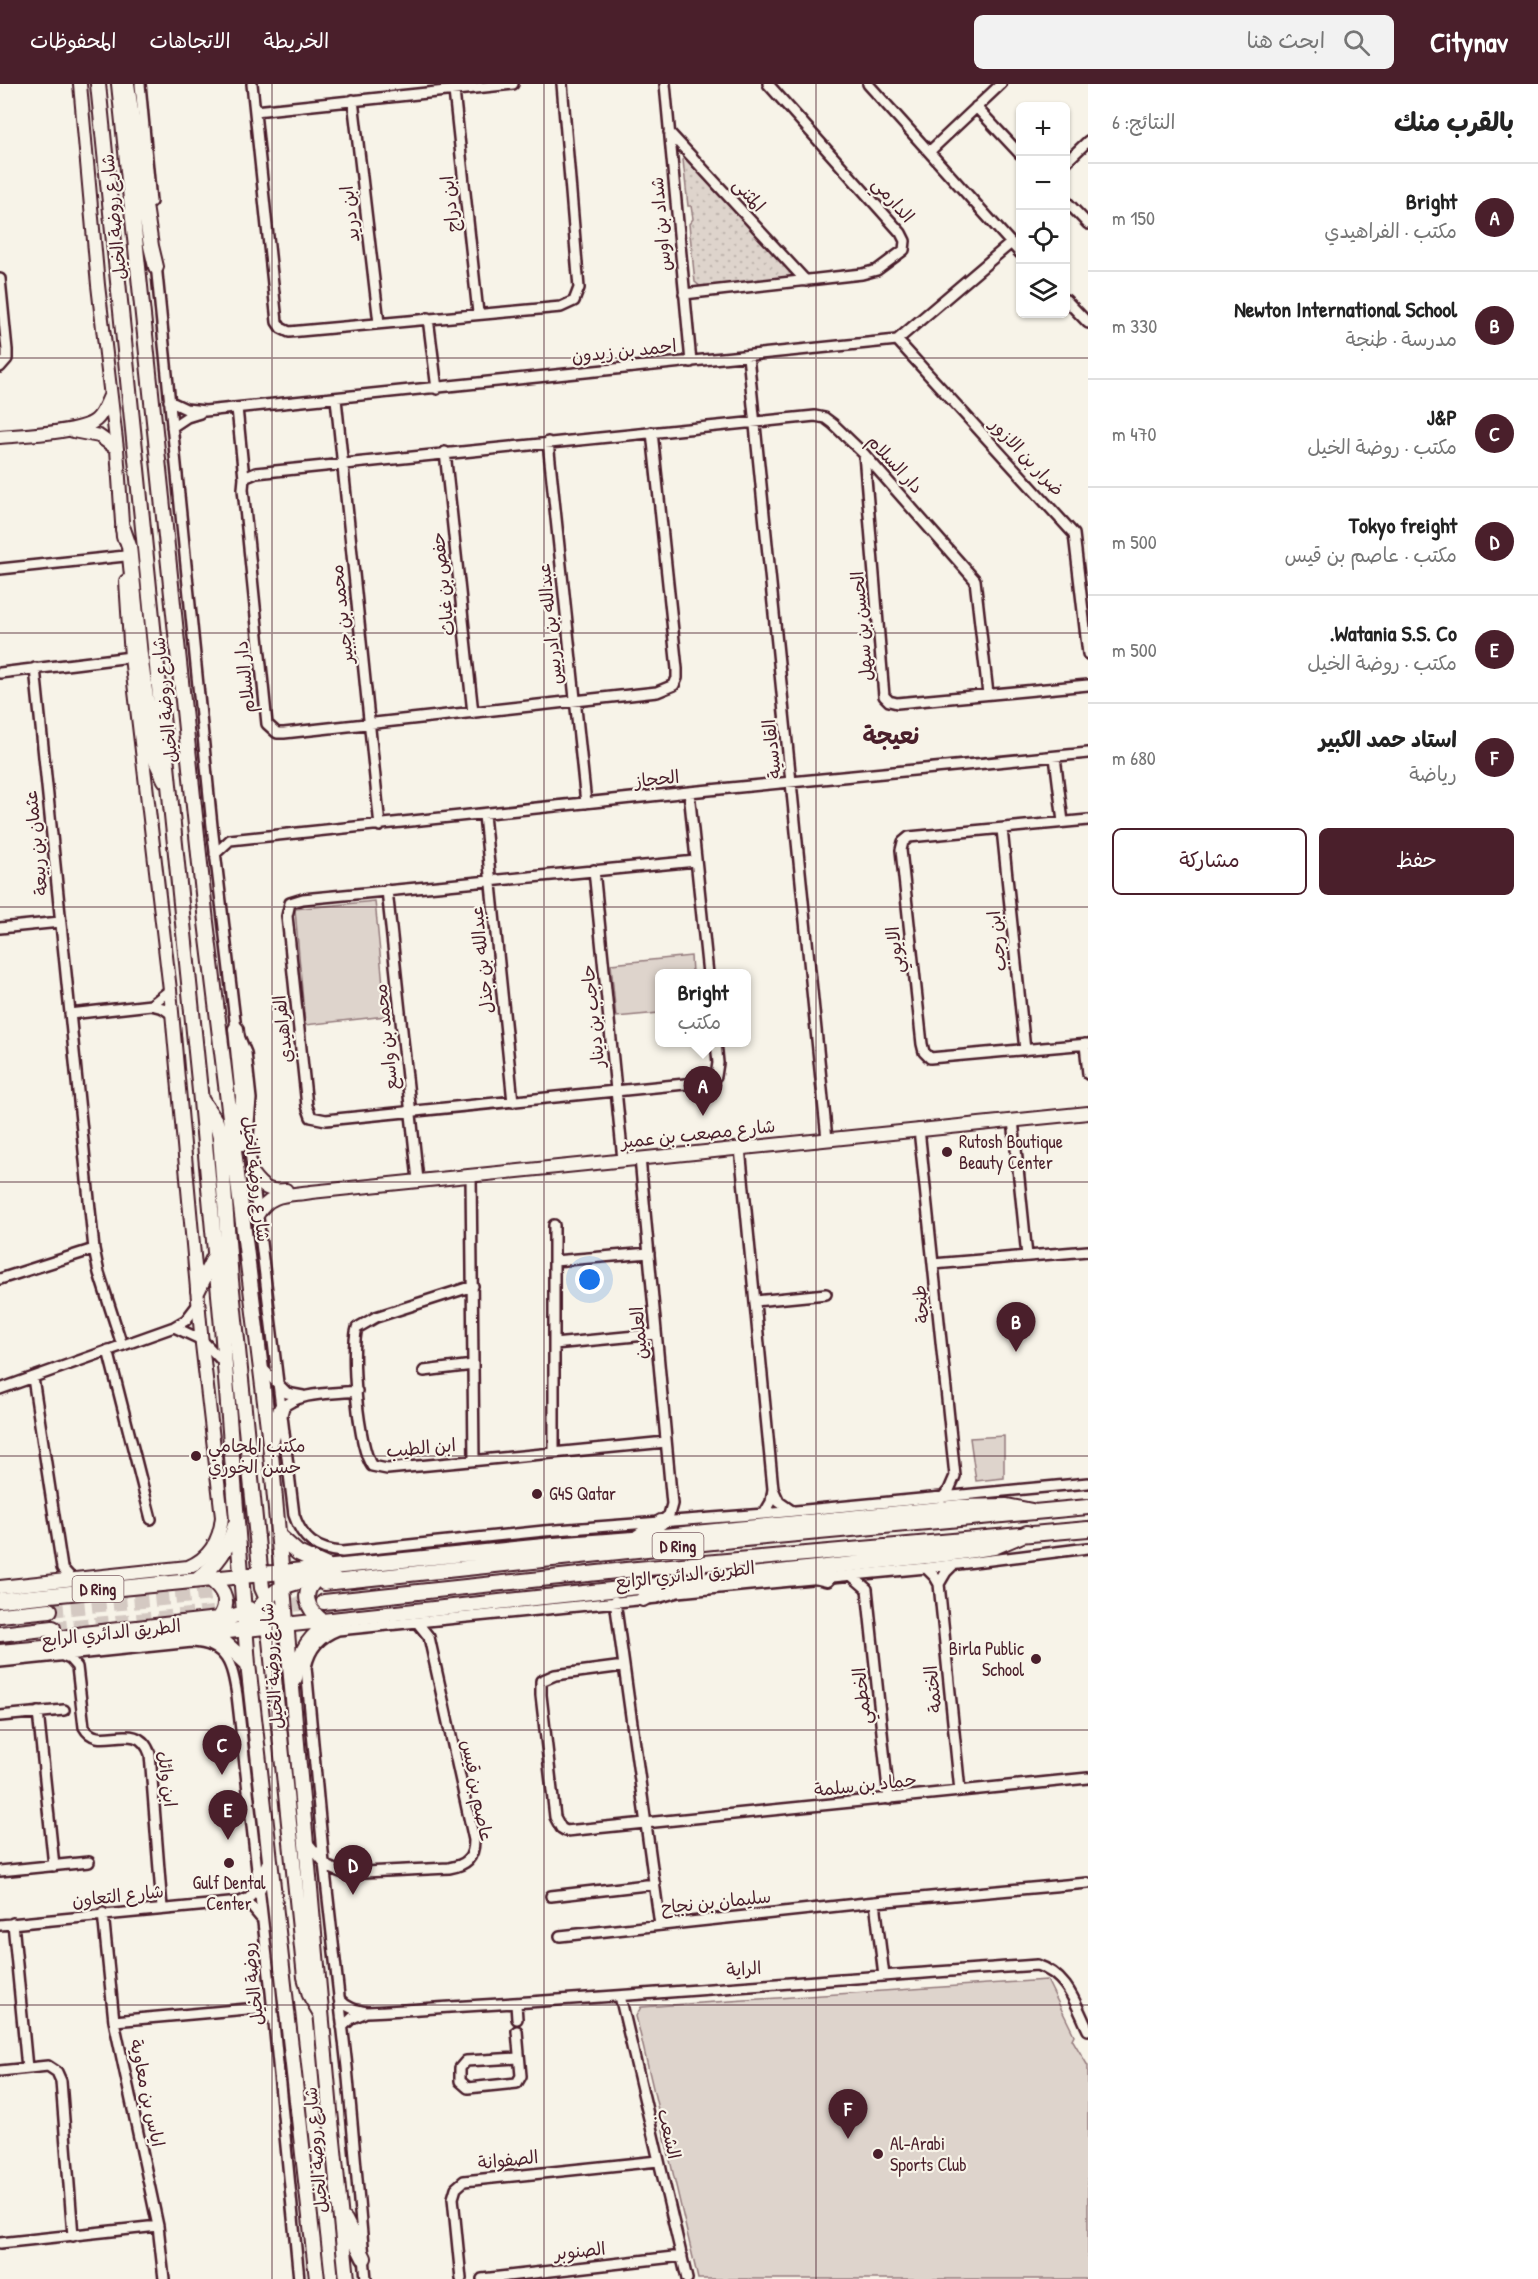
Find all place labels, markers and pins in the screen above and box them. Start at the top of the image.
pin: A [684,1066,722,1116]
place label: Rutosh Boutique Beauty Center [959,1129,1063,1175]
marker: Rutosh Boutique Beauty Center [940,1145,954,1159]
pin: B [996,1302,1036,1352]
place label: مكتب المحامي حسن الخوري [208,1433,305,1480]
marker: مكتب المحامي حسن الخوري [189,1449,203,1463]
place label: G4S Qatar [549,1481,616,1506]
marker: G4S Qatar [530,1487,544,1501]
place label: Birla Public School [949,1636,1024,1682]
marker: Birla Public School [1029,1652,1043,1666]
pin: C [202,1726,242,1775]
pin: E [208,1790,248,1840]
pin: D [334,1846,372,1895]
marker: Gulf Dental Center [222,1856,236,1870]
place label: Gulf Dental Center [192,1870,266,1916]
pin: F [828,2090,868,2139]
place label: Al-Arabi Sports Club [890,2131,967,2177]
marker: Al-Arabi Sports Club [871,2147,885,2161]

